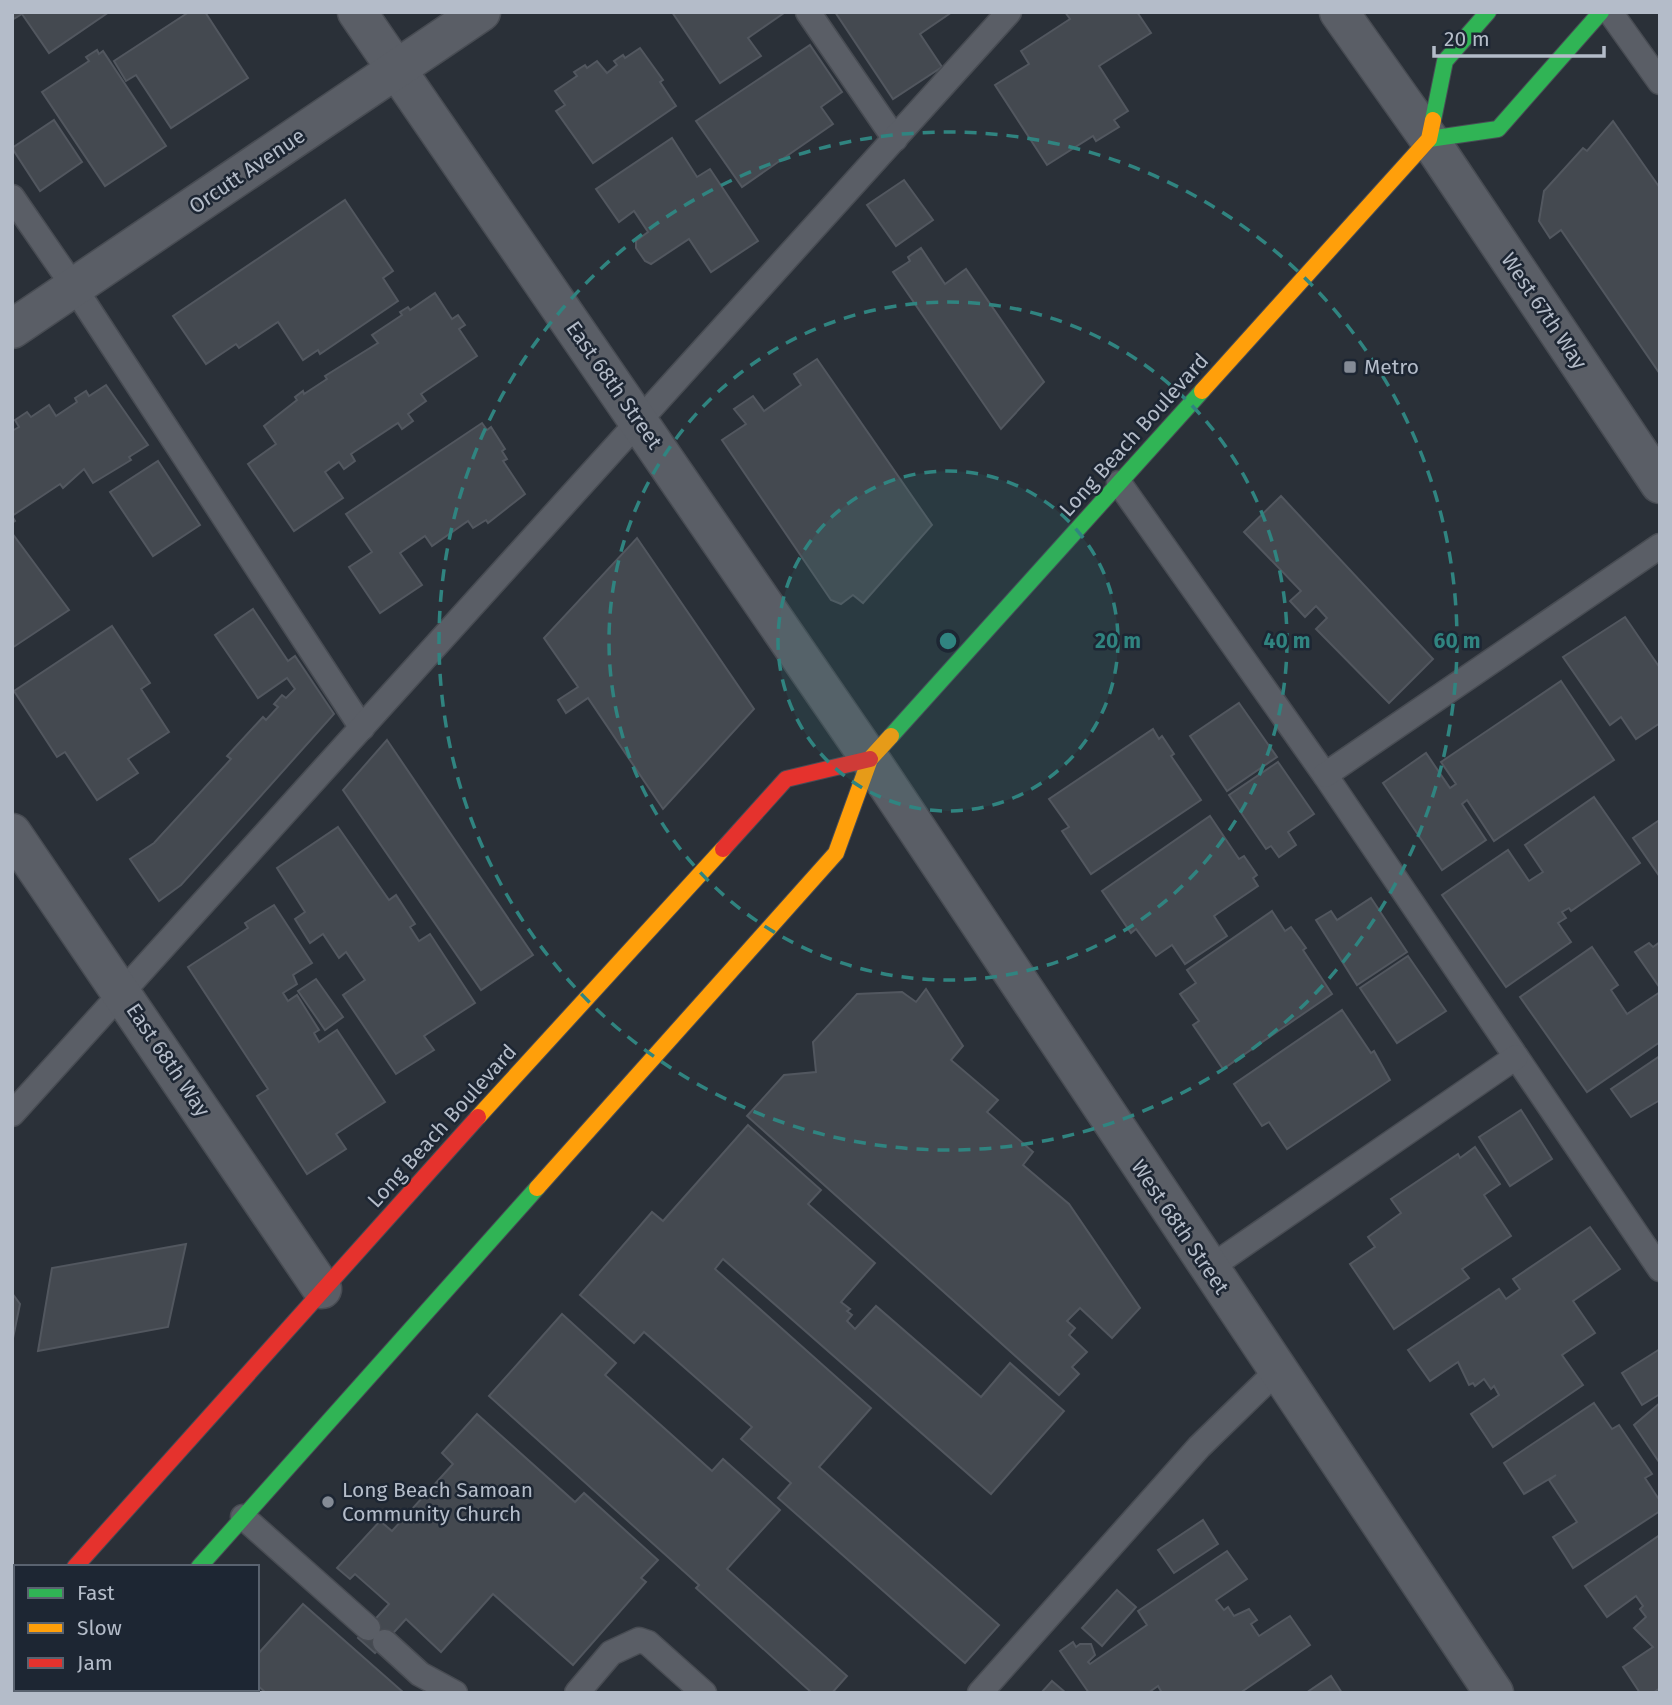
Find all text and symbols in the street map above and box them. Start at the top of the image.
scale bar [1434,14,1604,58]
text: 20 m [1444,26,1490,52]
street label: Orcutt Avenue [184,123,310,219]
street label: West 67th Way [1495,248,1593,375]
street label: East 68th Street [560,316,668,454]
street label: Long Beach Boulevard [1054,348,1214,522]
place label: Metro [1364,354,1419,380]
marker: Metro [1342,359,1358,375]
text: 20 m [1095,628,1141,654]
text: 40 m [1264,628,1310,654]
text: 60 m [1434,628,1480,654]
centre of rings [936,629,960,653]
street label: East 68th Way [120,998,216,1122]
street label: Long Beach Boulevard [362,1039,522,1213]
street label: West 68th Street [1125,1155,1235,1300]
place label: Long Beach Samoan Community Church [342,1477,533,1527]
marker: Long Beach Samoan Community Church [320,1494,336,1510]
legend [14,1565,259,1691]
text: Fast [77,1580,115,1606]
text: Slow [77,1615,122,1641]
text: Jam [77,1650,113,1676]

